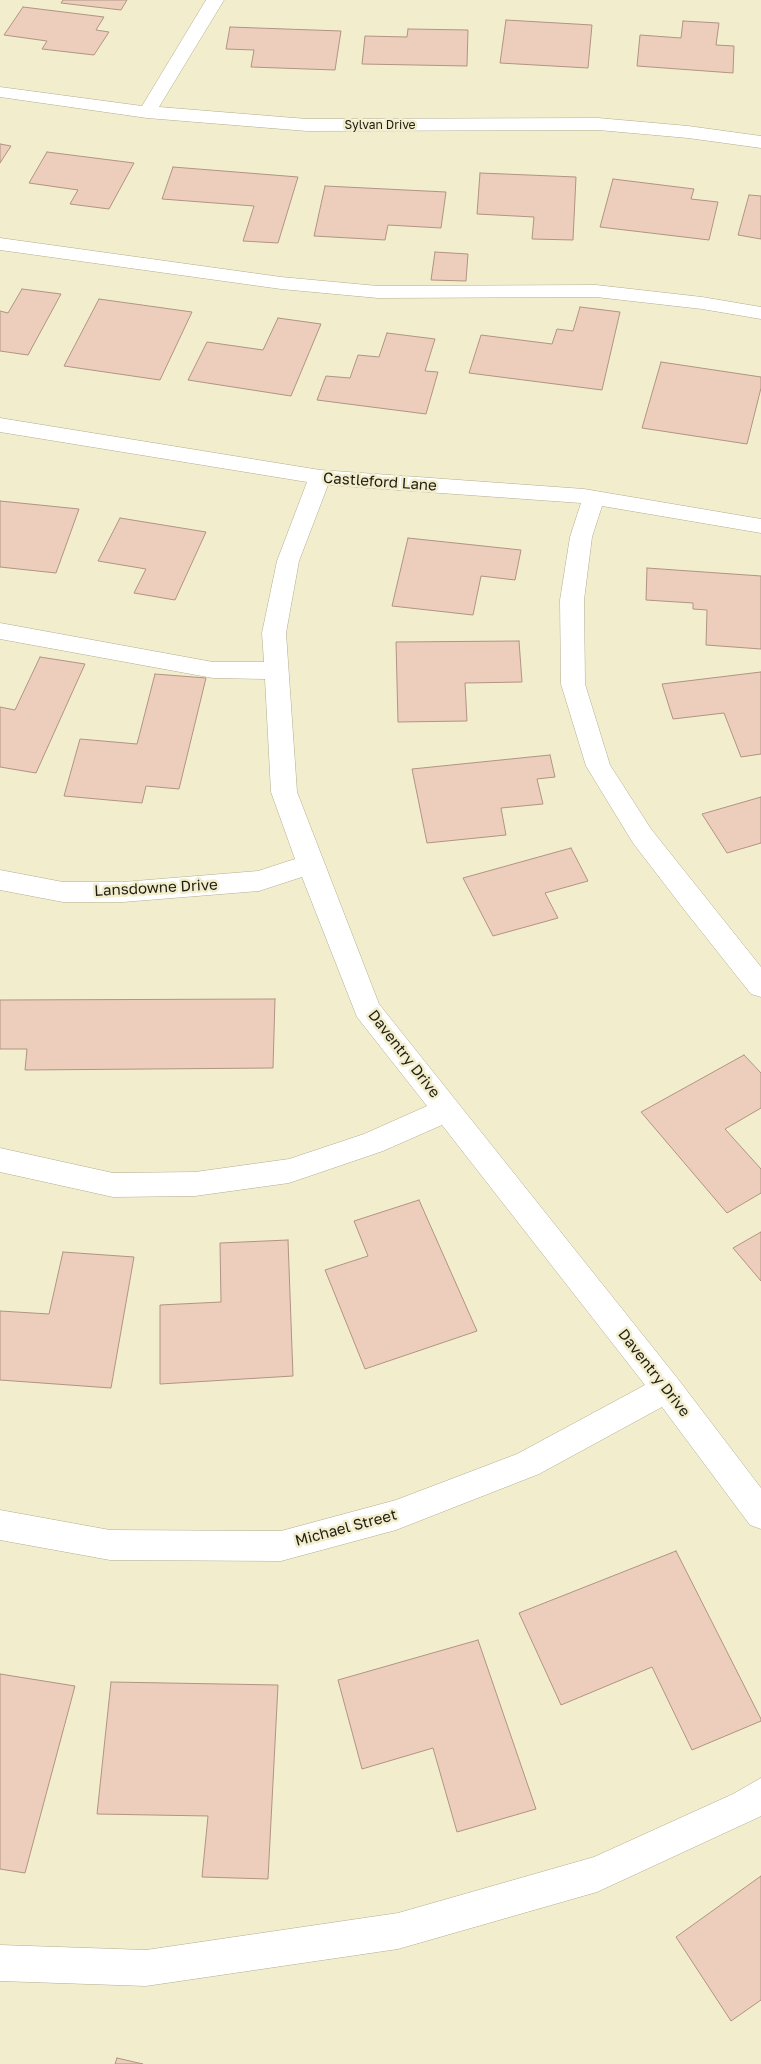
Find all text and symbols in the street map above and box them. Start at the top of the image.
street label: Sylvan Drive [344,118,416,132]
street label: Castleford Lane [323,469,437,495]
street label: Lansdowne Drive [94,876,218,900]
street label: Daventry Drive [364,1007,444,1101]
street label: Daventry Drive [614,1326,694,1420]
street label: Michael Street [293,1506,399,1550]

